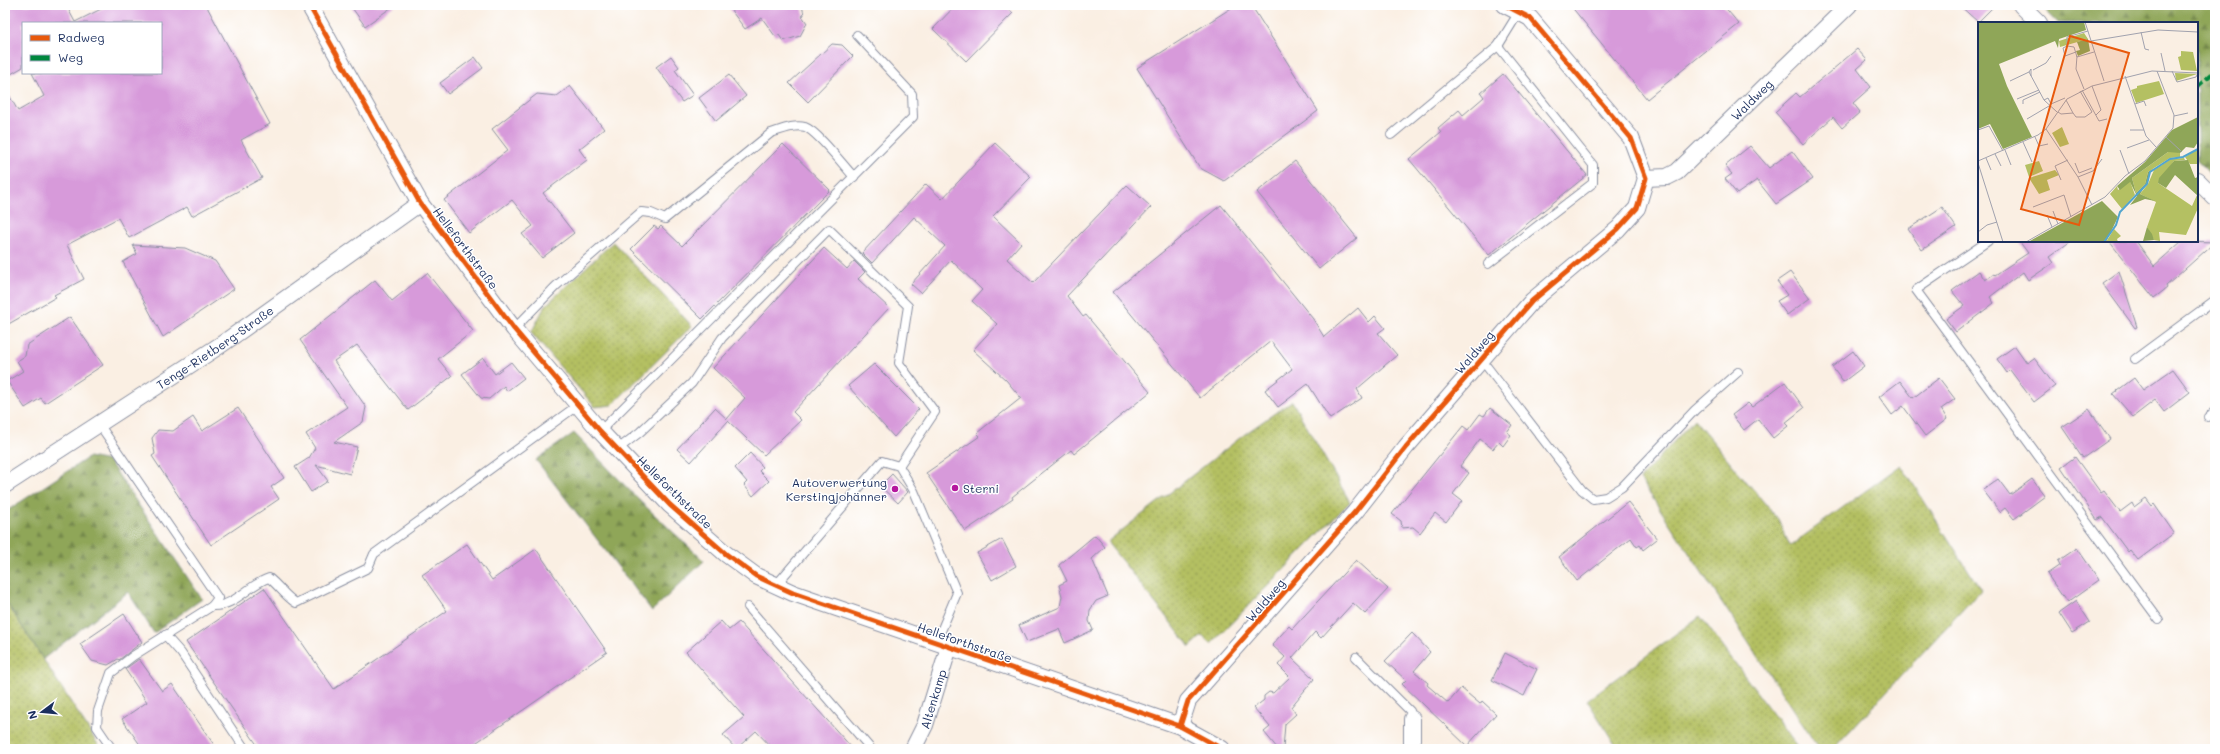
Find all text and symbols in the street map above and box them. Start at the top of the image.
legend [22,22,162,74]
inset map [1978,22,2198,242]
text: Radweg [58,29,105,45]
text: Weg [58,49,83,65]
street label: Waldweg [1727,76,1776,124]
street label: Helleforthstraße [430,204,502,292]
street label: Tenge-Rietberg-Straße [153,302,277,393]
street label: Waldweg [1451,327,1497,377]
street label: Helleforthstraße [634,452,716,532]
place label: Autoverwertung Kerstingjohänner [786,474,887,504]
place label: Sterni [963,480,999,496]
marker: Sterni [950,483,960,493]
marker: Autoverwertung Kerstingjohänner [890,484,900,494]
street label: Waldweg [1242,575,1288,625]
street label: Helleforthstraße [916,618,1014,666]
street label: Altenkamp [916,667,950,731]
north arrow [22,692,62,732]
text: N [24,709,40,721]

